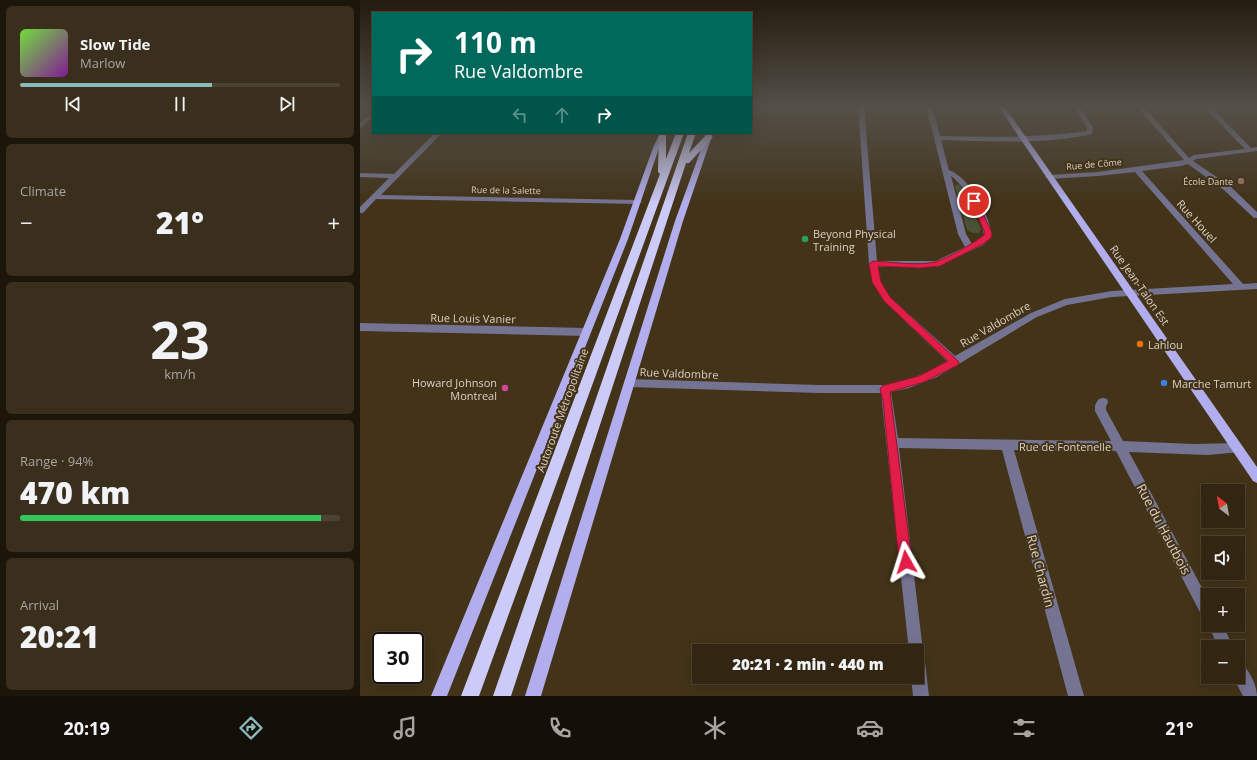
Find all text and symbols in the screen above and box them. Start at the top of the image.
text: 110 m [454,23,537,61]
icon: right [388,28,440,80]
text: Slow Tide [80,34,150,54]
text: Marlow [80,54,125,72]
text: Rue Valdombre [454,59,583,83]
icon: previous [62,93,84,115]
icon: pause [169,93,191,115]
icon: next [276,93,298,115]
icon: left [509,104,531,126]
icon: ahead [551,104,573,126]
icon: right [593,104,615,126]
street label: Rue de Côme [1066,155,1122,173]
place label: École Dante [1183,175,1233,188]
marker: École Dante [1236,176,1246,186]
text: Climate [20,182,66,200]
street label: Rue de la Salette [471,183,541,197]
pin [957,184,991,218]
icon: arrive [963,190,985,212]
street label: Rue Houel [1174,196,1220,246]
text: 21° [156,202,204,243]
text: − [20,207,33,237]
text: + [327,207,340,237]
place label: Beyond Physical Training [813,226,896,254]
marker: Beyond Physical Training [800,234,810,244]
street label: Rue Jean-Talon Est [1107,242,1173,328]
street label: Rue Valdombre [957,298,1033,350]
text: 23 [150,303,210,374]
street label: Rue Louis Vanier [430,310,516,326]
place label: Lahlou [1148,337,1183,352]
marker: Lahlou [1135,339,1145,349]
street label: Autoroute Métropolitaine [533,346,591,474]
street label: Rue Valdombre [639,364,719,382]
text: km/h [164,365,196,383]
place label: Howard Johnson Montreal [412,375,497,403]
place label: Marche Tamurt [1172,376,1251,391]
marker: Marche Tamurt [1159,378,1169,388]
marker: Howard Johnson Montreal [500,383,510,393]
street label: Rue de Fontenelle [1019,439,1111,454]
text: Range · 94% [20,452,93,470]
text: 470 km [20,472,130,513]
street label: Rue du Hautbois [1132,480,1196,578]
north arrow [1201,484,1245,528]
map controls [1201,484,1245,684]
street label: Rue Chardin [1023,533,1059,609]
button: sound [1201,536,1245,580]
position arrow [885,541,927,583]
button: + [1201,588,1245,632]
text: Arrival [20,596,59,614]
text: 20:21 [20,616,99,657]
speed limit sign: 30 [372,632,424,684]
button: − [1201,640,1245,684]
text: 20:21 · 2 min · 440 m [732,654,884,674]
icon: directions [237,714,265,742]
icon: music [391,714,419,742]
icon: phone [546,714,574,742]
icon: climate [701,714,729,742]
icon: car [856,714,884,742]
icon: filters [1010,714,1038,742]
text: 20:19 [63,716,110,740]
text: 21° [1165,716,1194,740]

